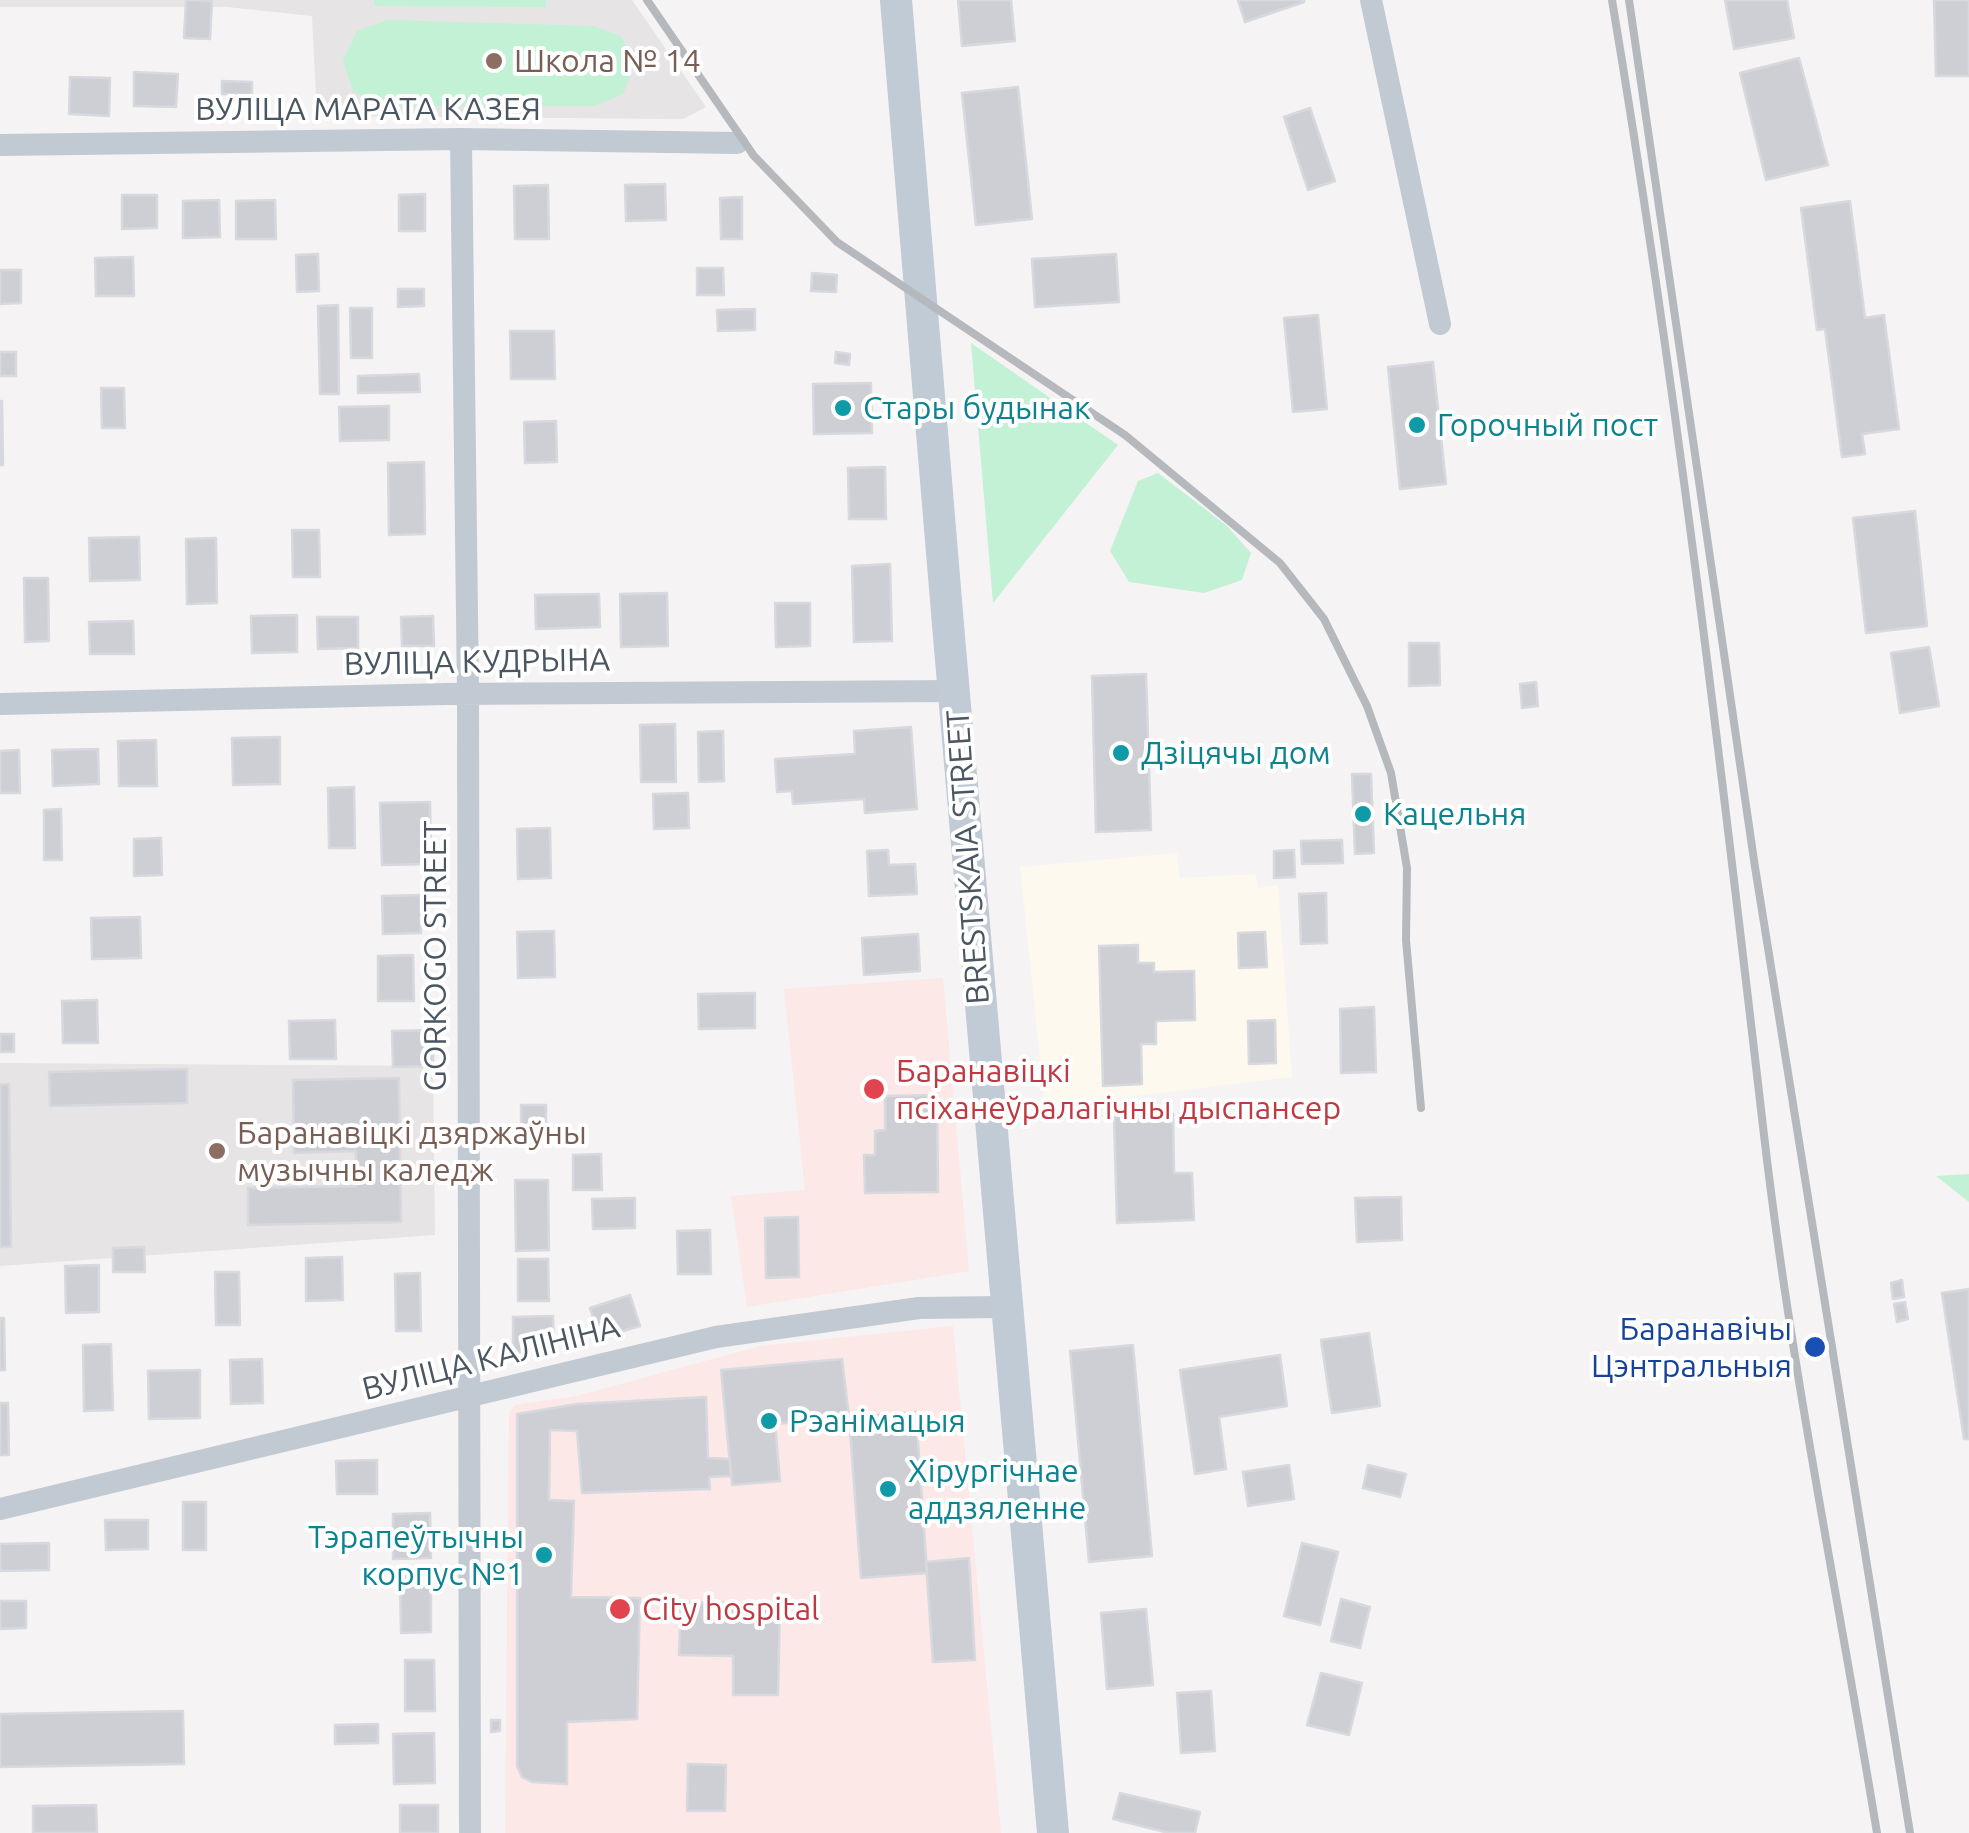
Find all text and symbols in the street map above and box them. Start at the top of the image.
place label: Школа № 14 [514,42,701,80]
marker: Школа № 14 [483,50,505,72]
street label: ВУЛІЦА МАРАТА КАЗЕЯ [195,90,541,128]
place label: Стары будынак [863,389,1090,427]
marker: Стары будынак [832,397,854,419]
place label: Горочный пост [1437,406,1658,444]
marker: Горочный пост [1406,414,1428,436]
street label: ВУЛІЦА КУДРЫНА [344,640,610,684]
street label: BRESTSKAIA STREET [939,708,997,1006]
place label: Дзіцячы дом [1141,734,1331,772]
marker: Дзіцячы дом [1110,742,1132,764]
place label: Кацельня [1383,795,1526,833]
marker: Кацельня [1352,803,1374,825]
street label: GORKOGO STREET [416,821,454,1091]
place label: Баранавіцкі псіханеўралагічны дыспансер [896,1052,1341,1127]
marker: Баранавіцкі псіханеўралагічны дыспансер [861,1076,887,1102]
place label: Баранавіцкі дзяржаўны музычны каледж [237,1114,587,1189]
marker: Баранавіцкі дзяржаўны музычны каледж [206,1140,228,1162]
street label: ВУЛІЦА КАЛІНІНА [358,1307,624,1409]
place label: Баранавічы Цэнтральныя [1591,1310,1792,1385]
marker: Баранавічы Цэнтральныя [1802,1334,1828,1360]
place label: Рэанімацыя [789,1402,966,1440]
marker: Рэанімацыя [758,1410,780,1432]
place label: Хірургічнае аддзяленне [908,1452,1087,1527]
marker: Хірургічнае аддзяленне [877,1478,899,1500]
place label: Тэрапеўтычны корпус №1 [308,1518,524,1593]
marker: Тэрапеўтычны корпус №1 [533,1544,555,1566]
place label: City hospital [642,1590,819,1628]
marker: City hospital [607,1596,633,1622]

